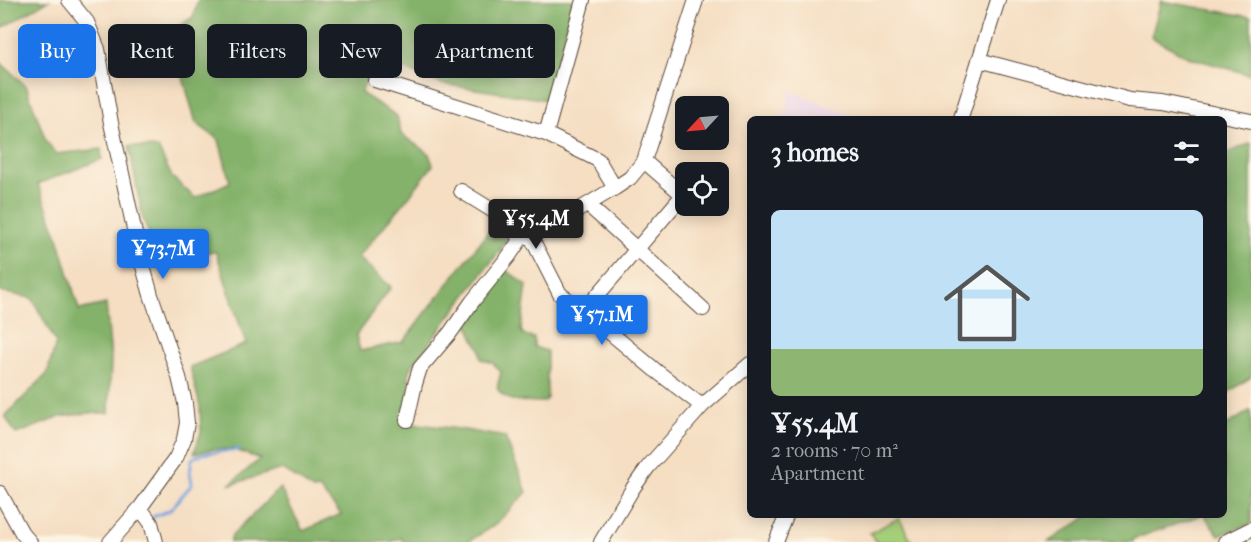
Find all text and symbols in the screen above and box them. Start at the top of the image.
chip: Buy [18,24,96,78]
chip: Rent [108,24,195,78]
chip: Filters [207,24,307,78]
chip: New [319,24,402,78]
chip: Apartment [414,24,555,78]
north arrow [675,96,729,150]
map controls [675,96,729,216]
icon: filters [1170,136,1203,169]
text: 3 homes [771,137,859,168]
button: locate [675,162,729,216]
pin: ¥55.4M [487,199,585,250]
text: ¥55.4M [502,207,570,230]
pin: ¥73.7M [114,229,212,280]
text: ¥73.7M [131,237,195,260]
icon: home [933,249,1041,357]
pin: ¥57.1M [553,295,651,346]
text: ¥57.1M [571,303,633,326]
text: ¥55.4M [771,408,858,439]
text: 2 rooms · 70 m² [771,439,898,462]
text: Apartment [771,462,865,485]

